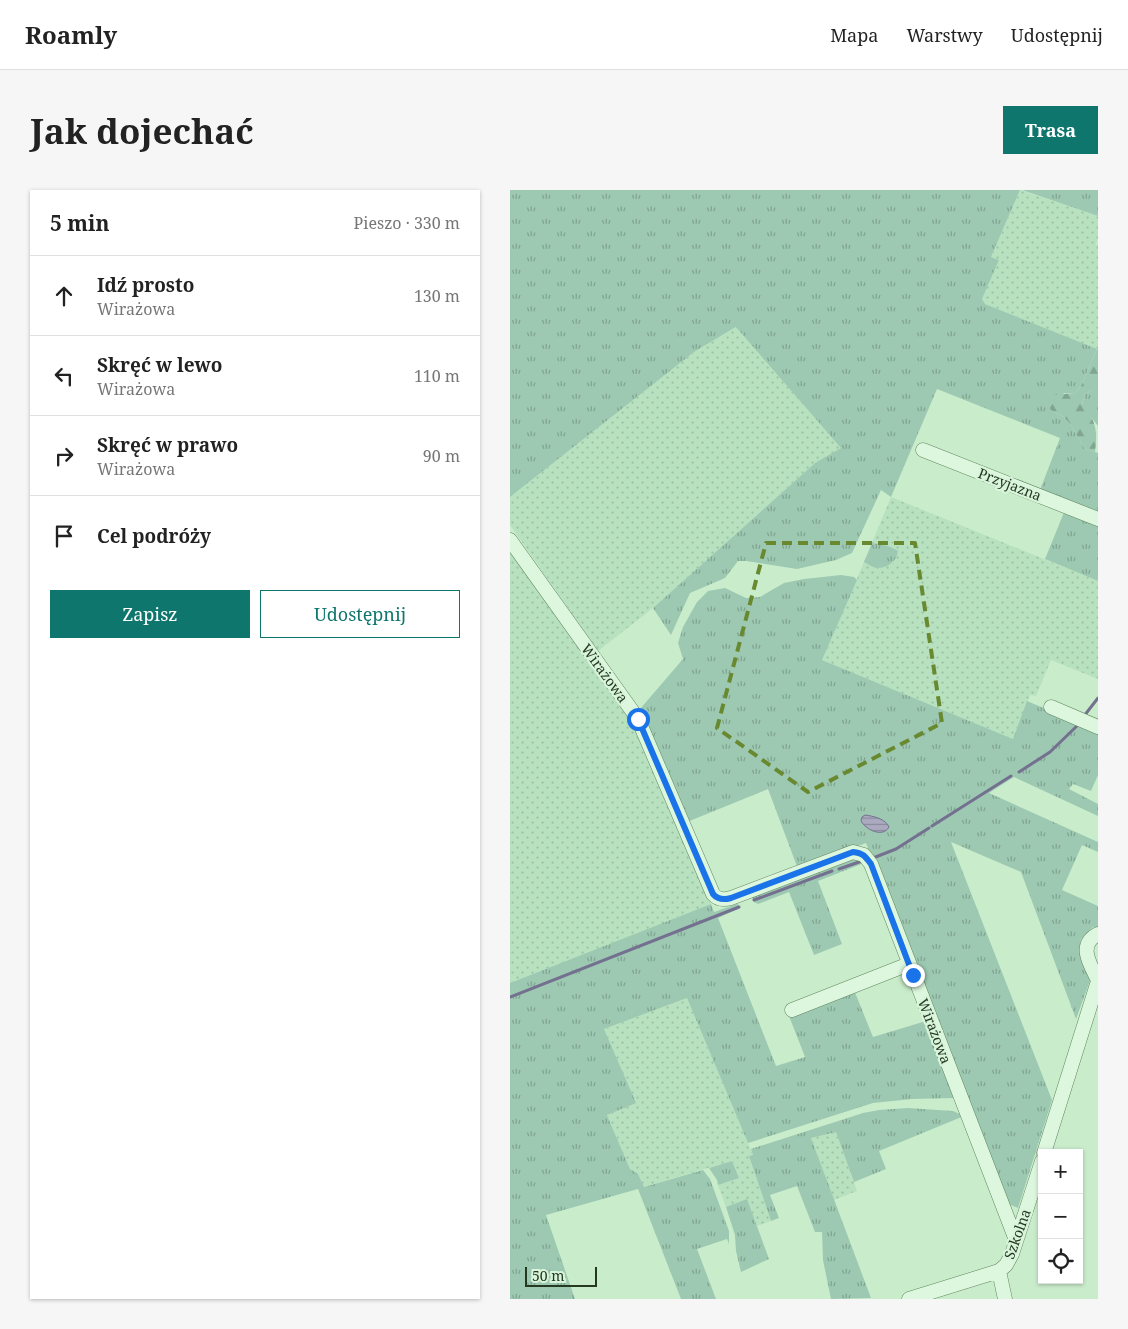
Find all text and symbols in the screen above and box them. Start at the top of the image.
text: Roamly [25,18,117,51]
text: Mapa [830,23,878,47]
text: Warstwy [906,23,983,47]
text: Udostępnij [1011,23,1103,47]
button: Trasa [1003,106,1098,154]
text: Jak dojechać [30,107,254,154]
text: 5 min [50,209,109,237]
text: Pieszo · 330 m [354,212,460,234]
text: Idź prosto [97,272,194,298]
icon: ahead [50,282,78,310]
text: 130 m [414,285,460,307]
text: Wirażowa [97,298,175,320]
text: Skręć w lewo [97,352,223,378]
icon: left [50,362,78,390]
text: 110 m [414,365,460,387]
text: Wirażowa [97,378,175,400]
text: Skręć w prawo [97,432,238,458]
icon: right [50,442,78,470]
text: 90 m [423,445,460,467]
text: Wirażowa [97,458,175,480]
street label: Przyjazna [976,463,1044,505]
icon: arrive [50,522,78,550]
text: Cel podróży [97,523,211,549]
button: Zapisz [50,590,250,638]
button: Udostępnij [260,590,460,638]
street label: Wirażowa [577,640,633,706]
route start [627,708,650,731]
route end [902,964,925,987]
street label: Wirażowa [914,996,956,1066]
map controls [1038,1149,1083,1284]
button: + [1038,1149,1083,1194]
button: − [1038,1194,1083,1239]
street label: Szkolna [999,1206,1035,1262]
button: locate [1038,1239,1083,1284]
scale bar [525,1264,598,1287]
text: 50 m [532,1266,565,1285]

